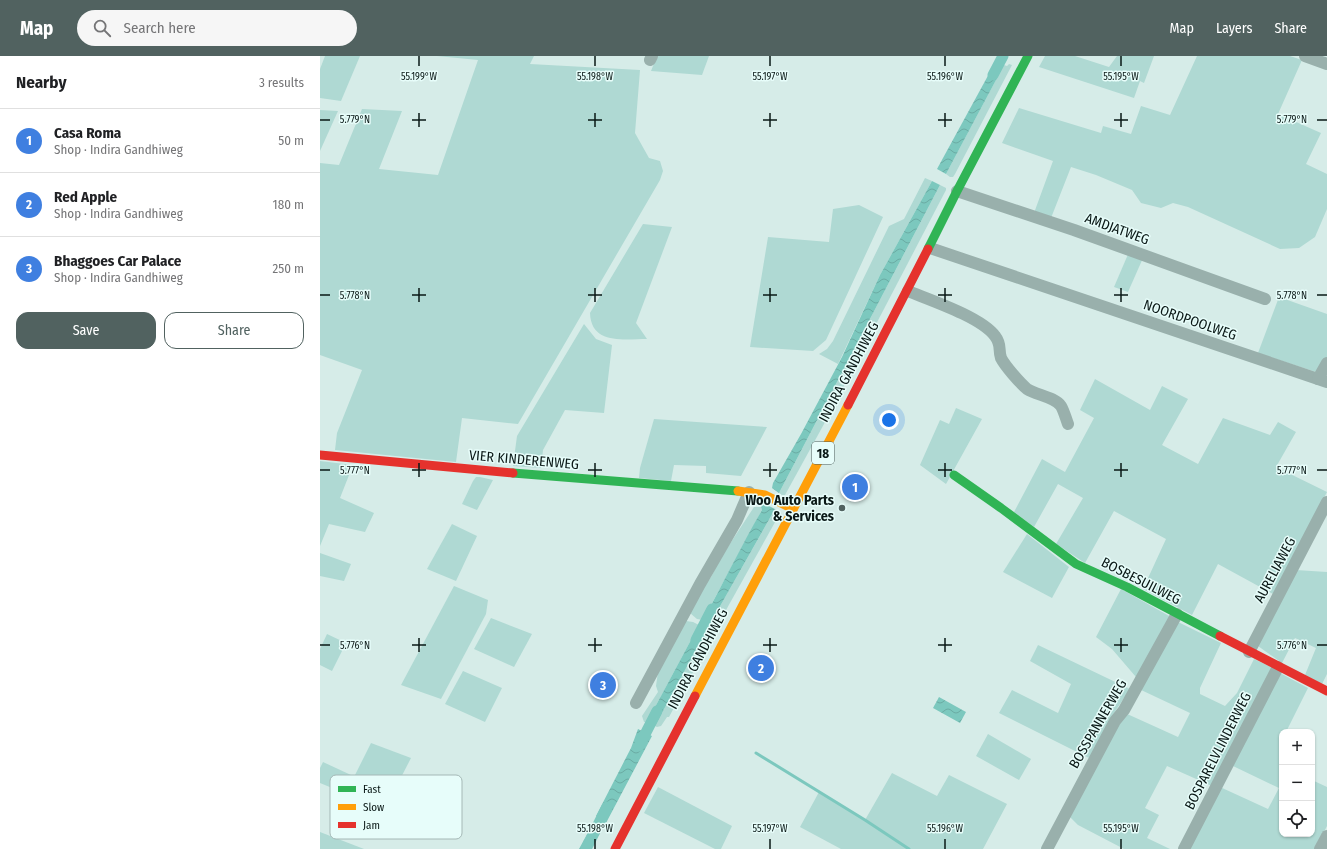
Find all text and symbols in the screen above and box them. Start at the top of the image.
search box [77,10,357,46]
text: Map [20,17,53,40]
icon: search [91,17,113,39]
text: Search here [123,19,196,37]
text: Map [1170,20,1194,37]
text: Layers [1216,20,1252,37]
text: Share [1274,20,1307,37]
text: 55.199°W [401,71,438,83]
text: 55.198°W [577,71,614,83]
text: 55.197°W [752,71,788,83]
text: 55.196°W [927,71,964,83]
text: 55.195°W [1103,71,1139,83]
text: Nearby [16,72,67,93]
text: 3 results [259,75,304,90]
text: 5.779°N [340,114,370,126]
text: 5.779°N [1277,114,1307,126]
text: Casa Roma [54,124,121,142]
text: 1 [26,133,32,148]
text: 50 m [278,133,304,148]
text: Shop · Indira Gandhiweg [54,142,183,157]
text: Red Apple [54,188,117,206]
text: 2 [26,197,32,212]
text: 180 m [273,197,304,212]
text: Shop · Indira Gandhiweg [54,206,183,221]
street label: AMDJATWEG [1083,210,1151,248]
text: Bhaggoes Car Palace [54,252,181,270]
text: 3 [26,261,32,276]
text: 250 m [272,261,304,276]
text: Shop · Indira Gandhiweg [54,270,183,285]
text: 5.778°N [340,290,370,302]
text: 5.778°N [1277,290,1307,302]
street label: NOORDPOOLWEG [1141,296,1239,344]
button: Save [16,312,156,349]
button: Share [164,312,304,349]
street label: INDIRA GANDHIWEG [815,319,883,425]
your location [879,410,899,430]
road number: 18 [812,442,834,464]
street label: VIER KINDERENWEG [468,447,580,473]
text: 5.777°N [340,465,370,477]
text: 5.777°N [1277,465,1307,477]
pin: 1 [842,472,868,502]
place label: Woo Auto Parts & Services [745,492,834,525]
marker: Woo Auto Parts & Services [837,503,847,513]
street label: AURELIAWEG [1251,534,1299,606]
street label: BOSBESUILWEG [1098,554,1184,608]
street label: INDIRA GANDHIWEG [664,606,732,712]
text: 5.776°N [340,640,370,652]
text: 5.776°N [1277,640,1307,652]
pin: 2 [748,653,774,683]
pin: 3 [590,670,616,700]
street label: BOSSPANNERWEG [1066,676,1130,772]
street label: BOSPARELVLINDERWEG [1181,690,1255,812]
map controls [1279,729,1315,837]
button: + [1279,729,1315,765]
button: − [1279,765,1315,801]
legend [330,775,462,839]
text: Fast [363,783,381,796]
text: Slow [363,801,384,814]
button: locate [1279,801,1315,837]
text: Jam [363,819,380,832]
text: 55.198°W [577,823,614,835]
text: 55.197°W [752,823,788,835]
text: 55.196°W [927,823,964,835]
text: 55.195°W [1103,823,1139,835]

